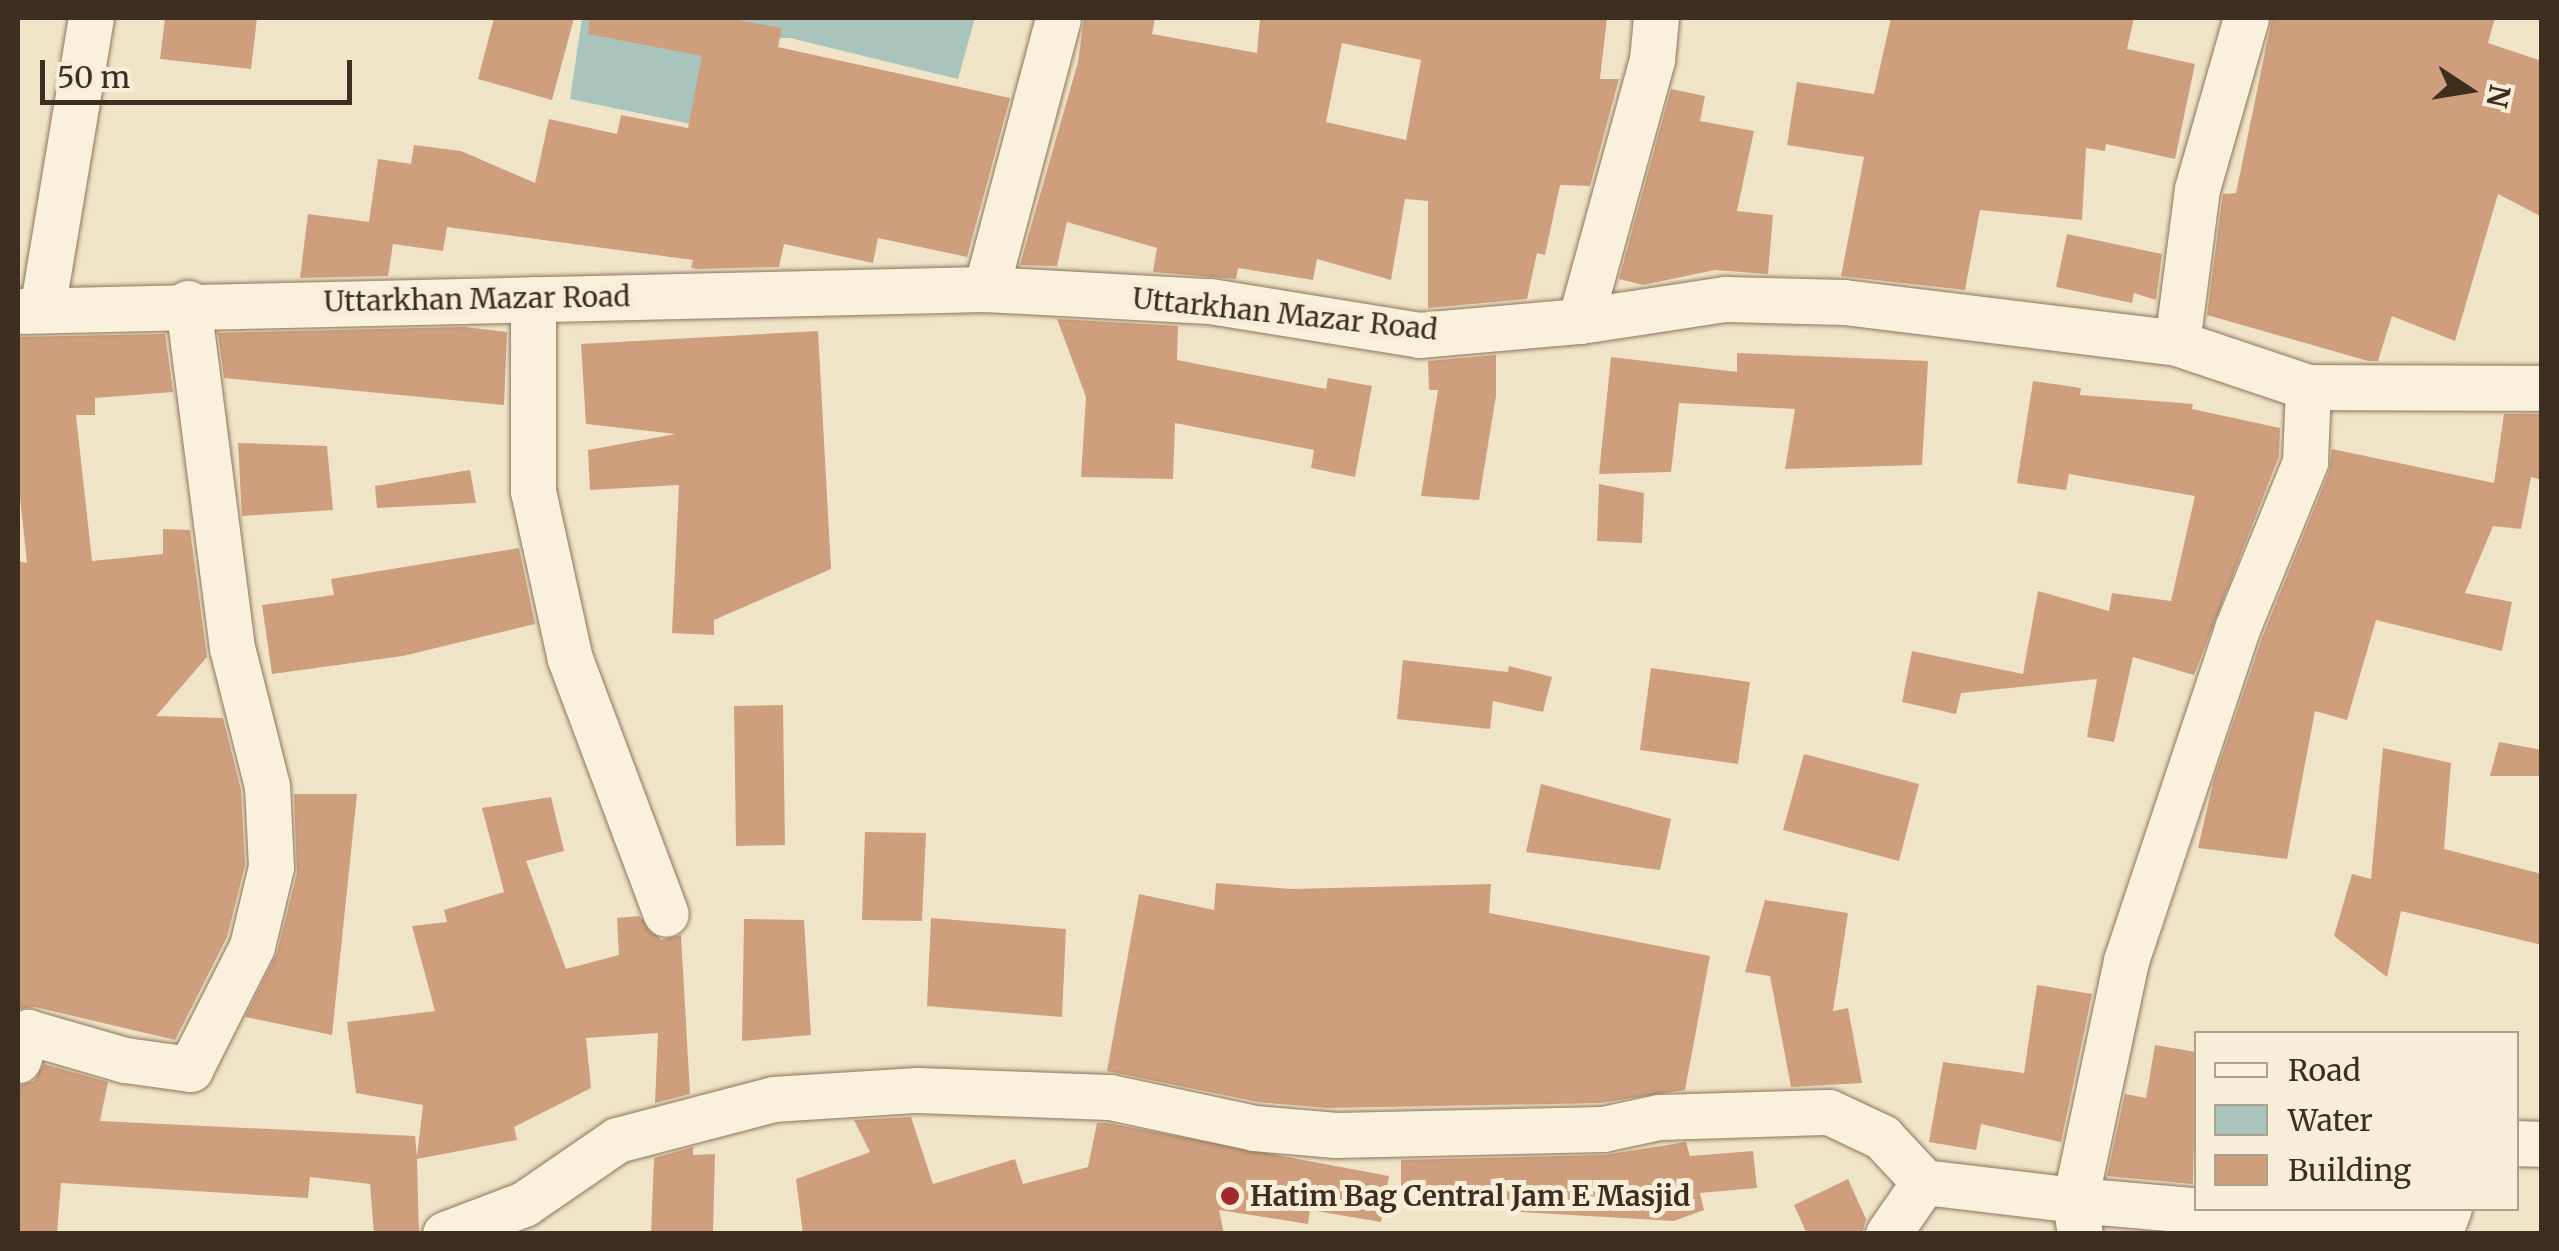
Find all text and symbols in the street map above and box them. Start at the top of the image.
scale bar [45,40,358,102]
north arrow [2419,40,2519,140]
text: 50 m [57,58,130,96]
text: N [2478,82,2518,111]
street label: Uttarkhan Mazar Road [323,280,631,318]
street label: Uttarkhan Mazar Road [1131,281,1439,347]
legend [2194,1031,2519,1211]
text: Road [2288,1051,2361,1089]
text: Water [2288,1101,2373,1139]
text: Building [2288,1151,2411,1189]
place label: Hatim Bag Central Jam E Masjid [1250,1179,1690,1213]
marker: Hatim Bag Central Jam E Masjid [1219,1185,1241,1207]

